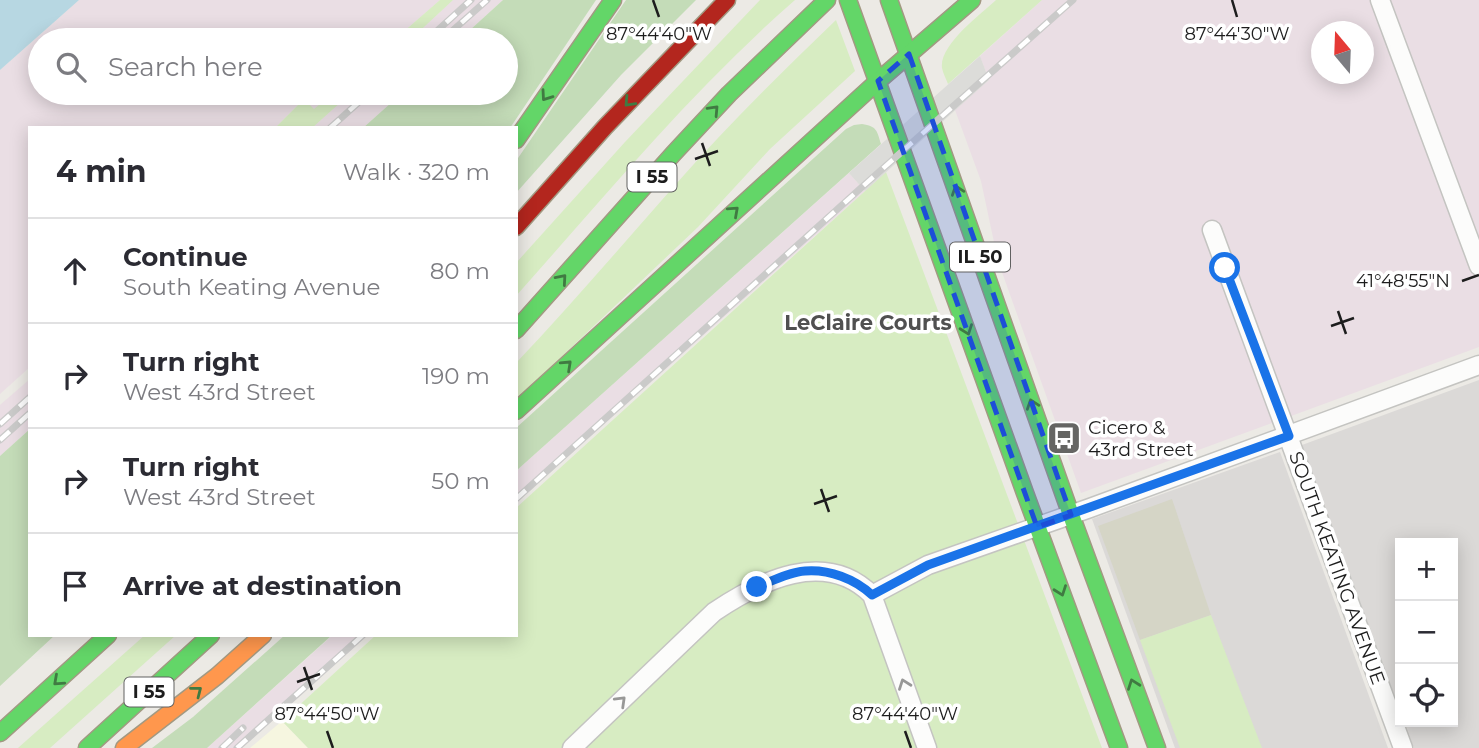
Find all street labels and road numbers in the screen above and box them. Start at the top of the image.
road number: I 55 [628,162,676,192]
road number: IL 50 [950,243,1010,272]
street label: SOUTH KEATING AVENUE [1284,448,1390,688]
road number: I 55 [124,678,174,706]

